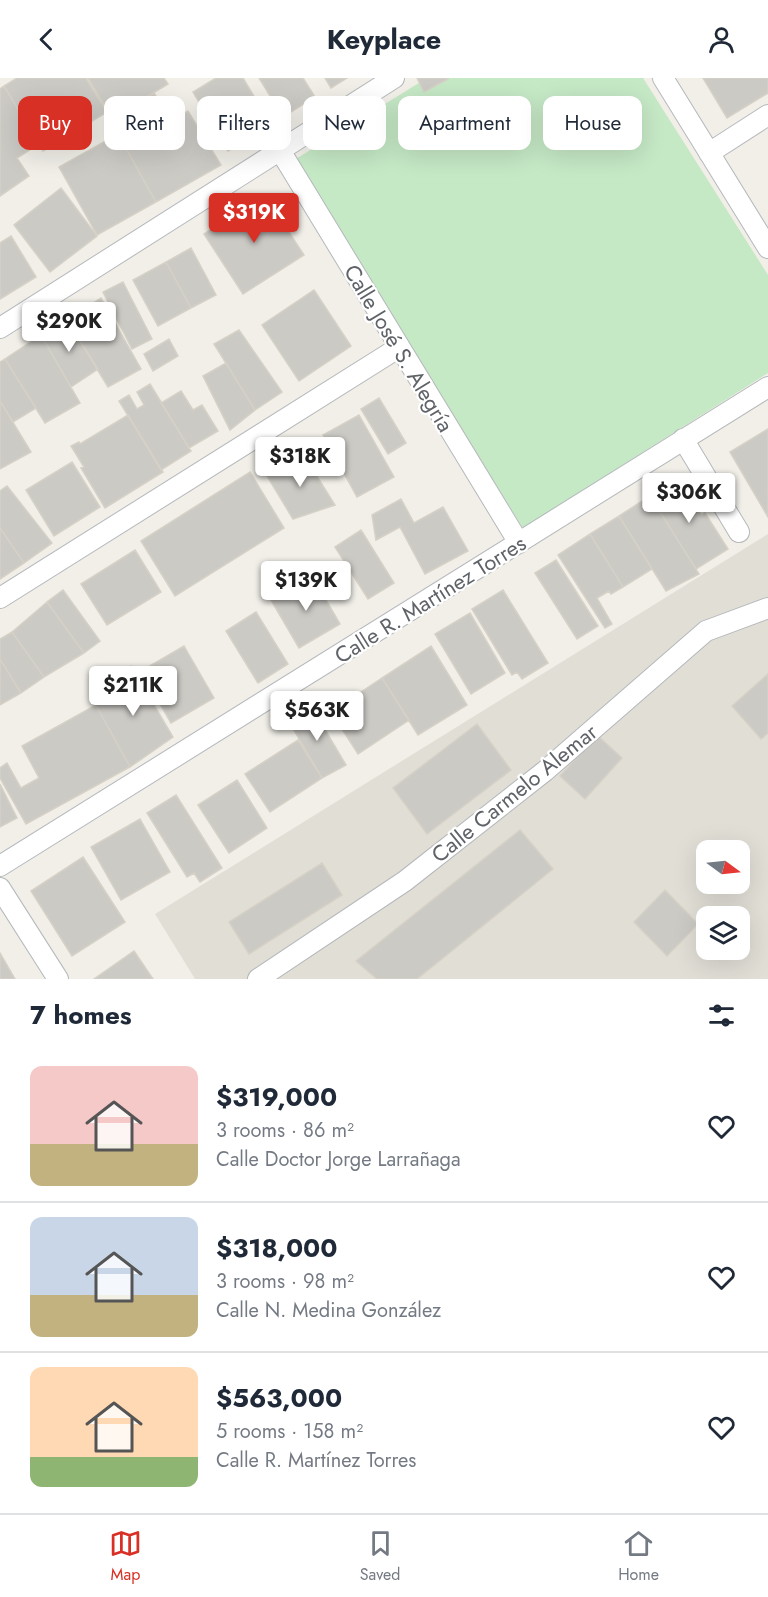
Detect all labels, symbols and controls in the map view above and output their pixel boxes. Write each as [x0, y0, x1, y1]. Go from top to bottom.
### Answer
text: Keyplace [327, 20, 441, 59]
icon: back [30, 23, 63, 56]
icon: person [705, 23, 738, 56]
chip: Buy [18, 96, 92, 150]
chip: Rent [104, 96, 185, 150]
chip: Filters [197, 96, 291, 150]
chip: New [303, 96, 386, 150]
chip: Apartment [398, 96, 531, 150]
chip: House [543, 96, 642, 150]
pin: $319K [212, 193, 296, 244]
text: $319K [223, 198, 285, 227]
street label: Calle José S. Alegría [336, 258, 462, 438]
pin: $290K [27, 302, 111, 353]
text: $290K [36, 307, 102, 336]
pin: $318K [258, 437, 342, 488]
text: $318K [269, 442, 331, 471]
pin: $306K [647, 473, 731, 524]
text: $306K [656, 478, 722, 507]
street label: Calle R. Martínez Torres [328, 527, 532, 671]
pin: $139K [264, 561, 348, 612]
text: $139K [275, 566, 337, 595]
pin: $211K [91, 666, 175, 717]
text: $211K [103, 671, 163, 700]
pin: $563K [275, 691, 359, 742]
text: $563K [284, 696, 350, 725]
street label: Calle Carmelo Alemar [424, 716, 604, 870]
north arrow [696, 840, 750, 894]
map controls [696, 840, 750, 960]
button: layers [696, 906, 750, 960]
text: 7 homes [30, 996, 132, 1034]
icon: filters [705, 999, 738, 1032]
text: $319,000 [216, 1078, 337, 1116]
icon: home [78, 1090, 150, 1162]
icon: heart [705, 1110, 738, 1143]
text: 3 rooms · 86 m² [216, 1116, 354, 1145]
text: Calle Doctor Jorge Larrañaga [216, 1145, 461, 1174]
text: $318,000 [216, 1229, 338, 1267]
icon: home [78, 1241, 150, 1313]
icon: heart [705, 1261, 738, 1294]
text: 3 rooms · 98 m² [216, 1267, 354, 1296]
text: Calle N. Medina González [216, 1296, 441, 1325]
text: $563,000 [216, 1379, 342, 1417]
icon: home [78, 1391, 150, 1463]
icon: heart [705, 1411, 738, 1444]
text: 5 rooms · 158 m² [216, 1417, 363, 1446]
text: Calle R. Martínez Torres [216, 1446, 416, 1475]
tab: Map [109, 1527, 142, 1586]
tab: Saved [360, 1527, 400, 1586]
tab: Home [618, 1527, 659, 1586]

